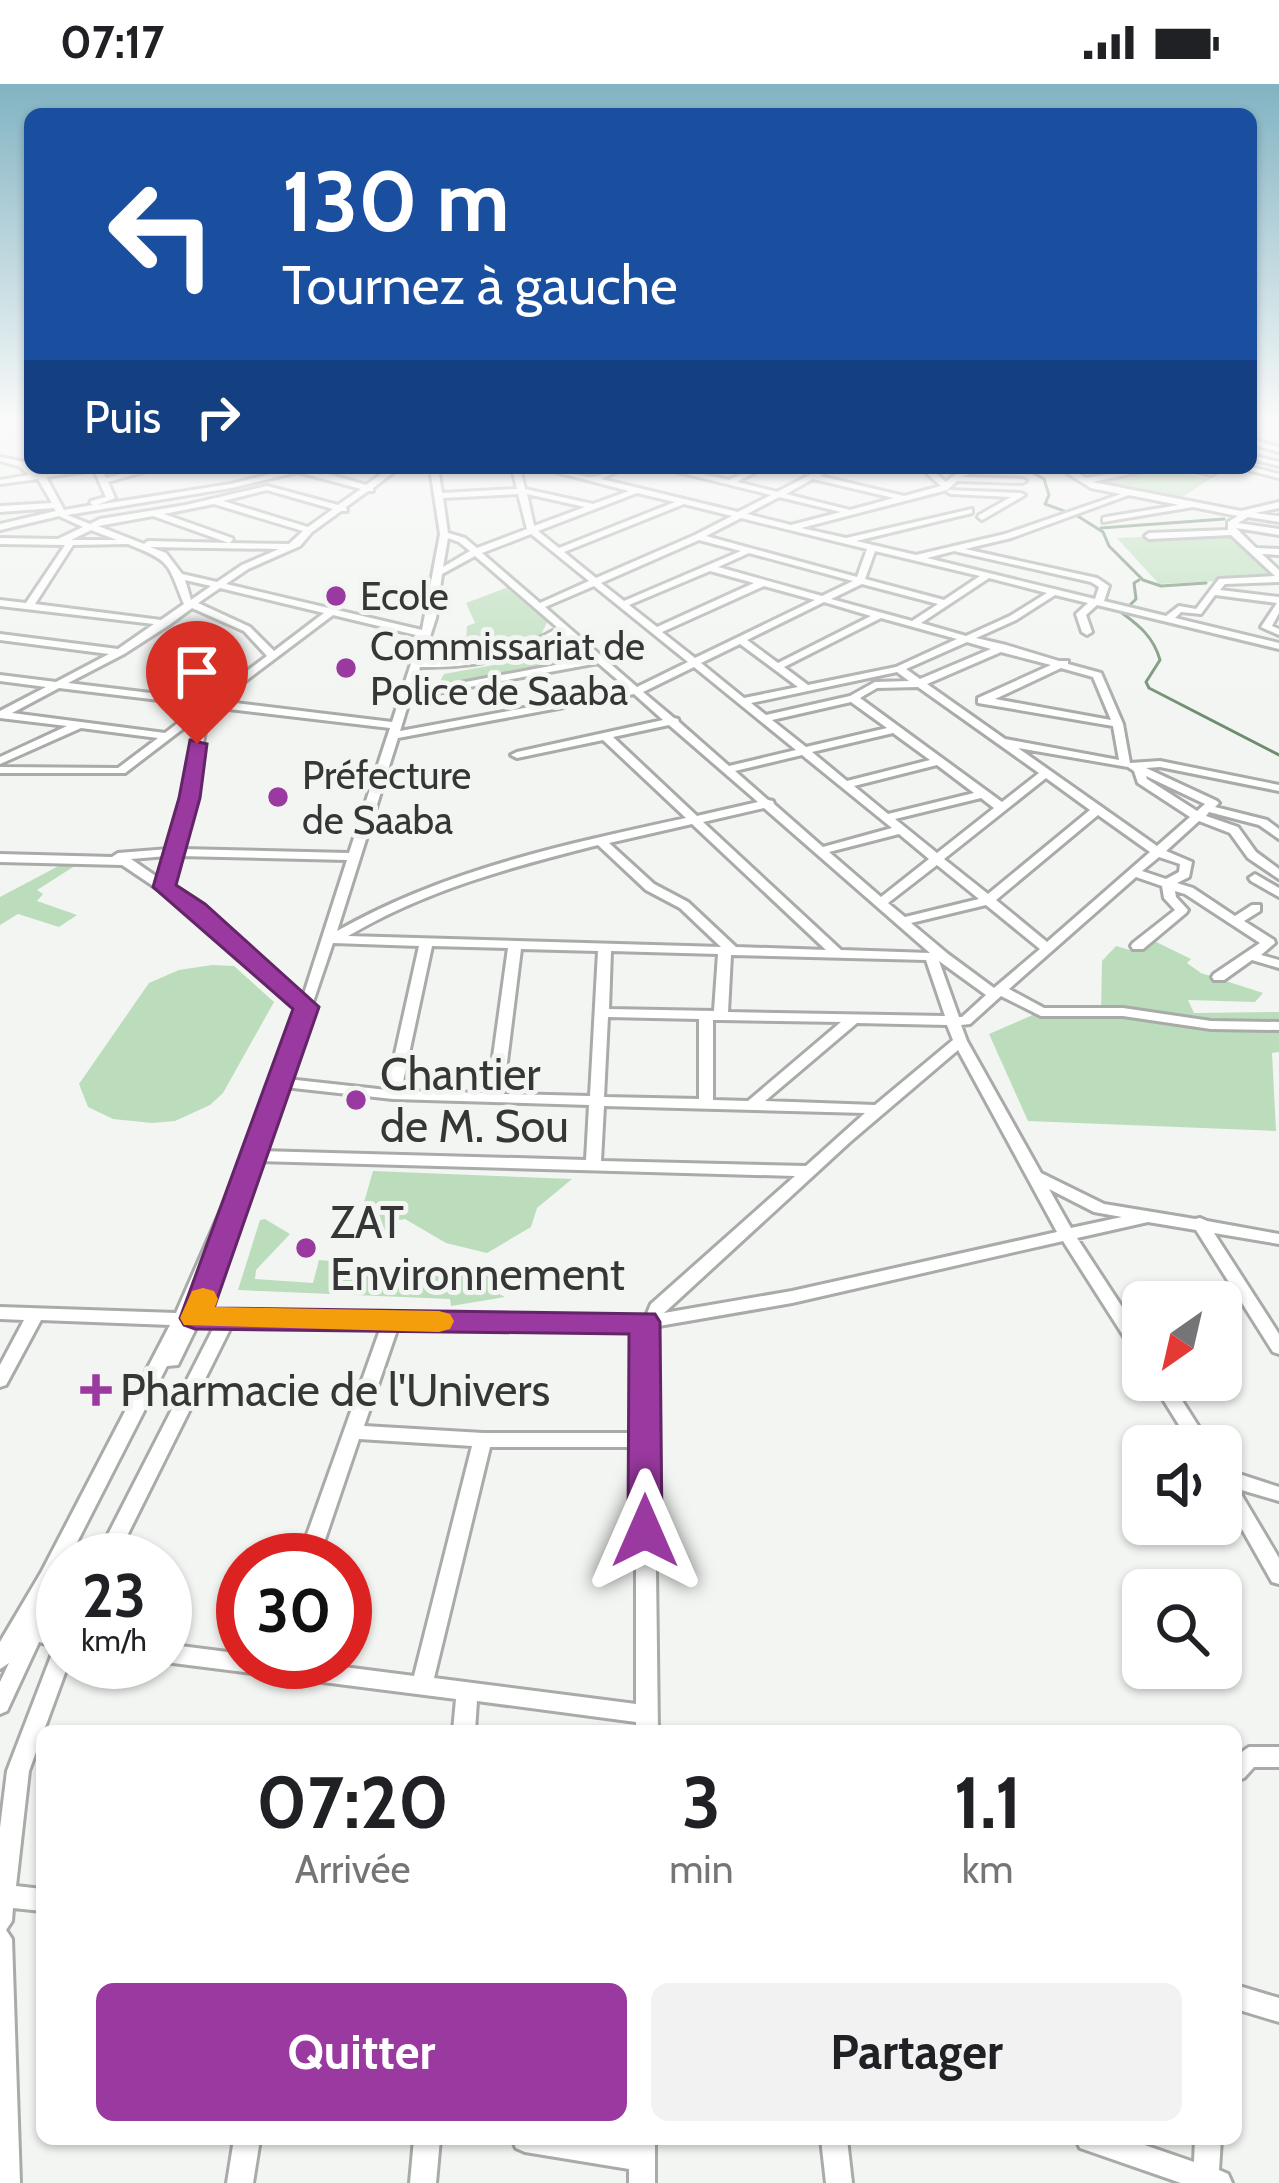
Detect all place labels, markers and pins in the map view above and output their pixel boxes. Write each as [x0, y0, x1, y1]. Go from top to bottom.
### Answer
place label: Ecole [360, 572, 449, 620]
marker: Ecole [323, 583, 349, 609]
pin [146, 621, 248, 744]
place label: Commissariat de Police de Saaba [370, 622, 645, 715]
marker: Commissariat de Police de Saaba [333, 655, 359, 681]
place label: Préfecture de Saaba [302, 751, 471, 844]
marker: Préfecture de Saaba [265, 784, 291, 810]
place label: Chantier de M. Sou [380, 1047, 569, 1153]
marker: Chantier de M. Sou [343, 1087, 369, 1113]
place label: ZAT Environnement [330, 1195, 625, 1301]
marker: ZAT Environnement [293, 1235, 319, 1261]
place label: Pharmacie de l'Univers [120, 1363, 550, 1417]
marker: Pharmacie de l'Univers [83, 1377, 109, 1403]

